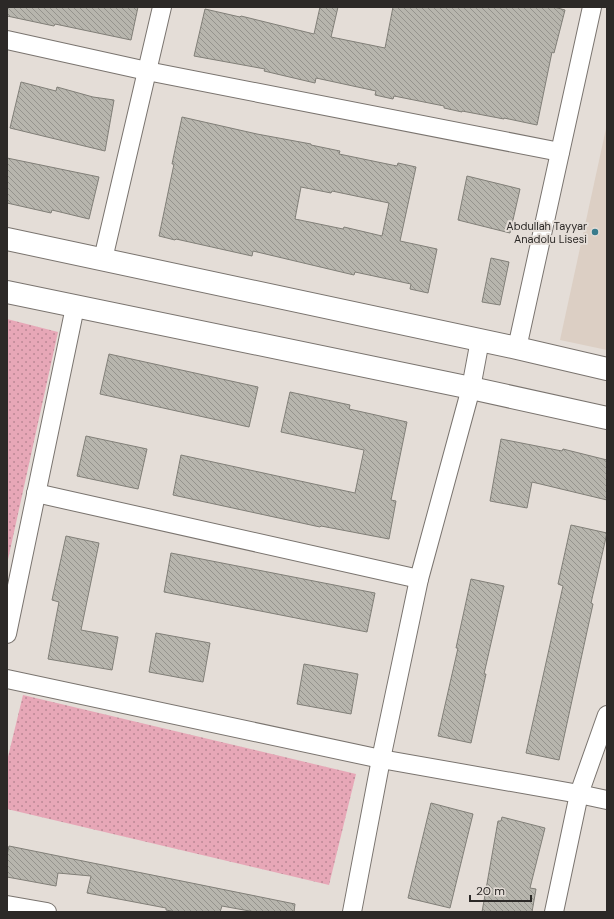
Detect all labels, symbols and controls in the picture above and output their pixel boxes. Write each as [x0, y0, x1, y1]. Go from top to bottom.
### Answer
place label: Abdullah Tayyar Anadolu Lisesi [506, 219, 587, 246]
marker: Abdullah Tayyar Anadolu Lisesi [590, 227, 600, 237]
scale bar [470, 877, 531, 903]
text: 20 m [476, 883, 505, 899]

